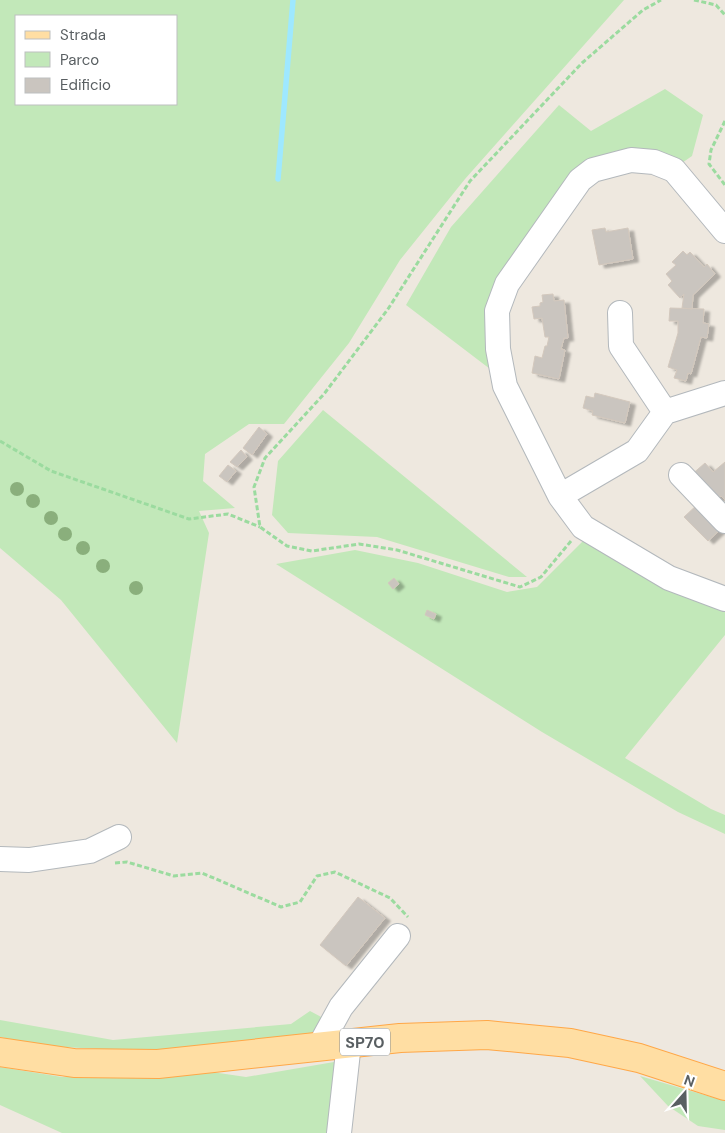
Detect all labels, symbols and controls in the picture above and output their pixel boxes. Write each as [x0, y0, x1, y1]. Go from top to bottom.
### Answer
legend [15, 15, 178, 105]
text: Strada [60, 25, 106, 45]
text: Parco [60, 50, 99, 70]
text: Edificio [60, 75, 111, 95]
road number: SP70 [340, 1028, 390, 1056]
north arrow [660, 1068, 710, 1118]
text: N [682, 1071, 697, 1091]

